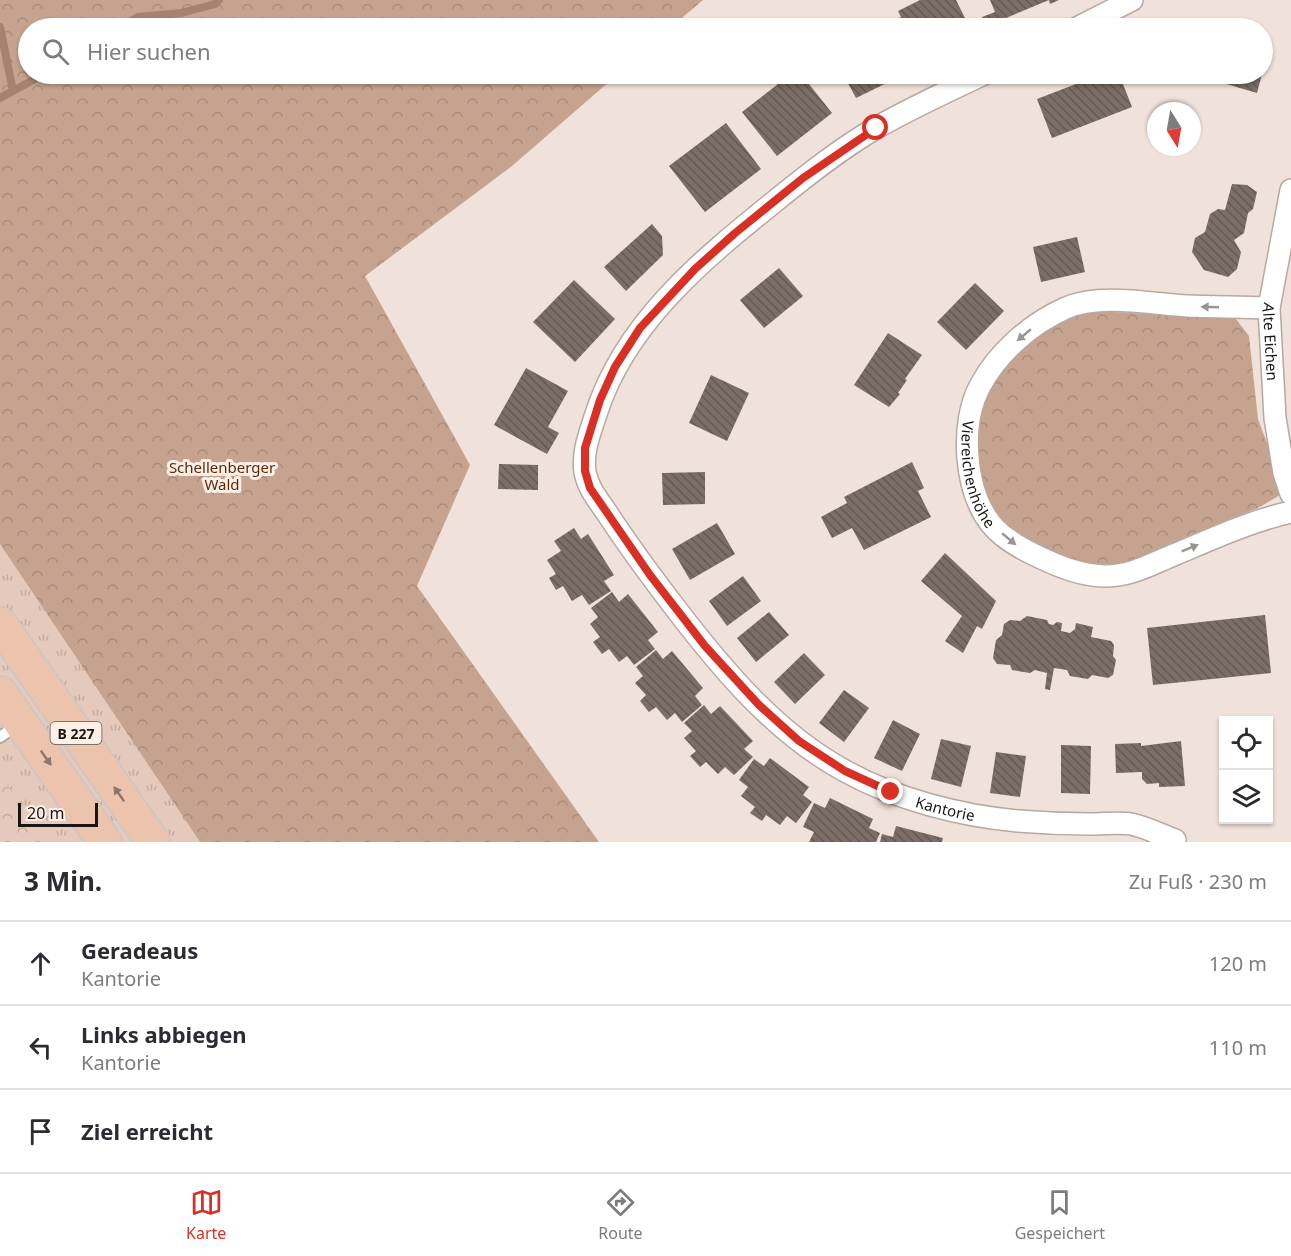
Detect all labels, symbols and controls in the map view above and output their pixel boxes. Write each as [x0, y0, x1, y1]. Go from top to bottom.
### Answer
search box [18, 18, 1273, 84]
icon: search [39, 35, 72, 68]
text: Hier suchen [87, 36, 211, 66]
north arrow [1147, 102, 1201, 156]
route start [862, 114, 888, 140]
street label: Alte Eichen [1258, 301, 1283, 381]
one-way arrow [1201, 302, 1220, 311]
one-way arrow [1017, 328, 1032, 340]
street label: Viereichenhöhe [957, 420, 1000, 532]
park label: Schellenberger Wald [169, 457, 275, 494]
one-way arrow [1001, 532, 1016, 545]
one-way arrow [1181, 543, 1199, 552]
map controls [1219, 716, 1273, 824]
button: locate [1219, 716, 1273, 770]
road number: B 227 [50, 722, 101, 744]
one-way arrow [40, 749, 52, 765]
button: layers [1219, 770, 1273, 824]
route end [877, 778, 903, 804]
one-way arrow [113, 787, 125, 803]
street label: Kantorie [913, 791, 977, 825]
scale bar [18, 800, 98, 828]
text: 20 m [27, 802, 64, 824]
text: 3 Min. [24, 863, 102, 899]
text: Zu Fuß · 230 m [1129, 868, 1267, 895]
text: Geradeaus [81, 935, 198, 965]
icon: ahead [24, 947, 57, 980]
text: 120 m [1209, 950, 1267, 977]
text: Kantorie [81, 965, 161, 992]
text: Links abbiegen [81, 1019, 247, 1049]
icon: left [24, 1031, 57, 1064]
text: 110 m [1209, 1034, 1267, 1061]
text: Kantorie [81, 1049, 161, 1076]
icon: arrive [24, 1115, 57, 1148]
text: Ziel erreicht [81, 1116, 213, 1146]
tab: Karte [186, 1186, 226, 1244]
tab: Route [598, 1186, 643, 1244]
tab: Gespeichert [1015, 1186, 1105, 1244]

